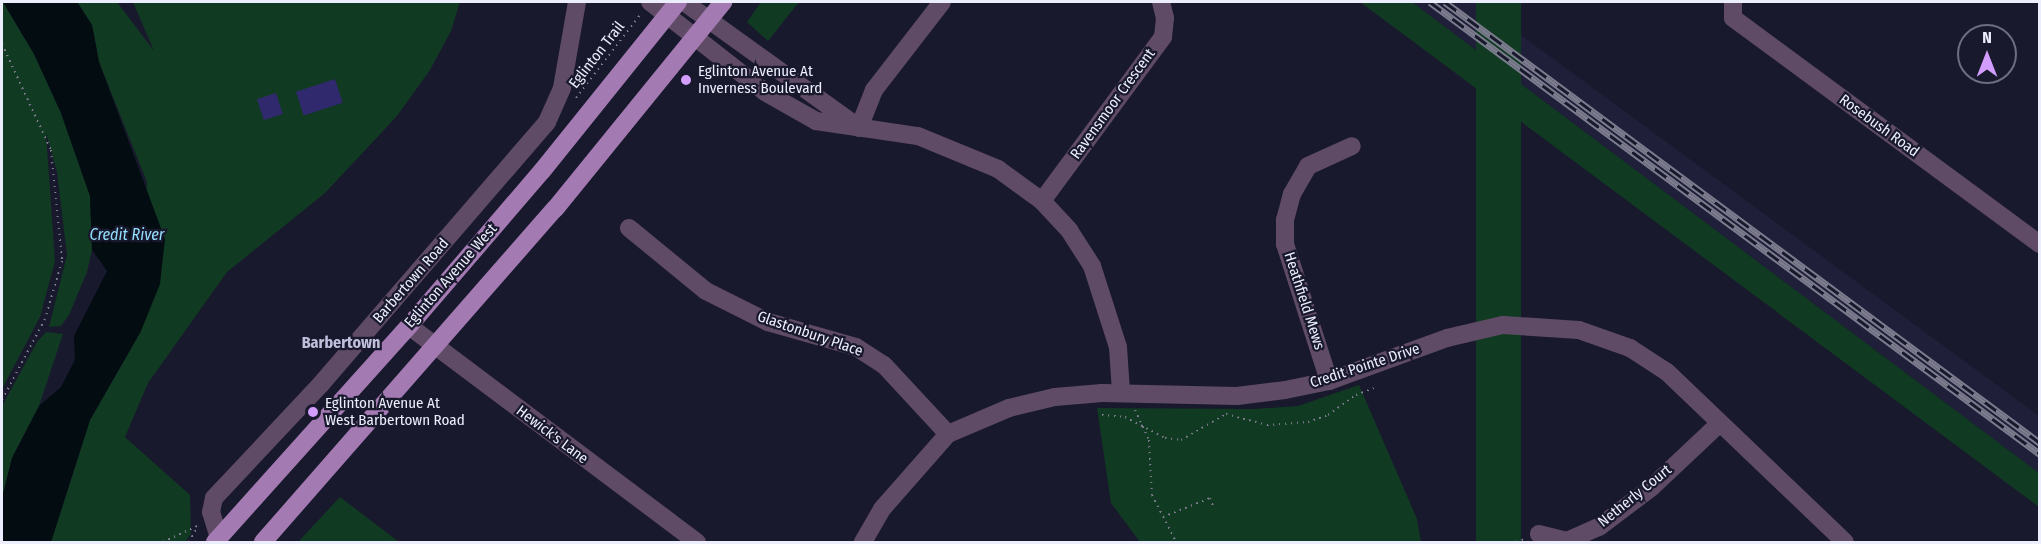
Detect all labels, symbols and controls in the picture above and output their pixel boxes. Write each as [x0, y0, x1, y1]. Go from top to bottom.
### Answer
street label: Eglinton Trail [565, 18, 629, 92]
north arrow [1957, 24, 2017, 84]
text: N [1982, 28, 1992, 47]
street label: Ravensmoor Crescent [1067, 45, 1159, 163]
place label: Eglinton Avenue At Inverness Boulevard [698, 62, 822, 97]
marker: Eglinton Avenue At Inverness Boulevard [679, 73, 693, 87]
street label: Rosebush Road [1836, 91, 1922, 161]
street label: Eglinton Avenue West [401, 220, 501, 332]
water label: Credit River [90, 225, 164, 245]
street label: Barbertown Road [369, 235, 453, 327]
street label: Heathfield Mews [1280, 250, 1328, 352]
street label: Glastonbury Place [755, 308, 865, 360]
district label: Barbertown [302, 333, 380, 353]
street label: Credit Pointe Drive [1308, 340, 1422, 392]
place label: Eglinton Avenue At West Barbertown Road [325, 394, 465, 429]
street label: Hewick's Lane [512, 402, 592, 468]
marker: Eglinton Avenue At West Barbertown Road [306, 405, 320, 419]
street label: Netherly Court [1595, 461, 1675, 531]

